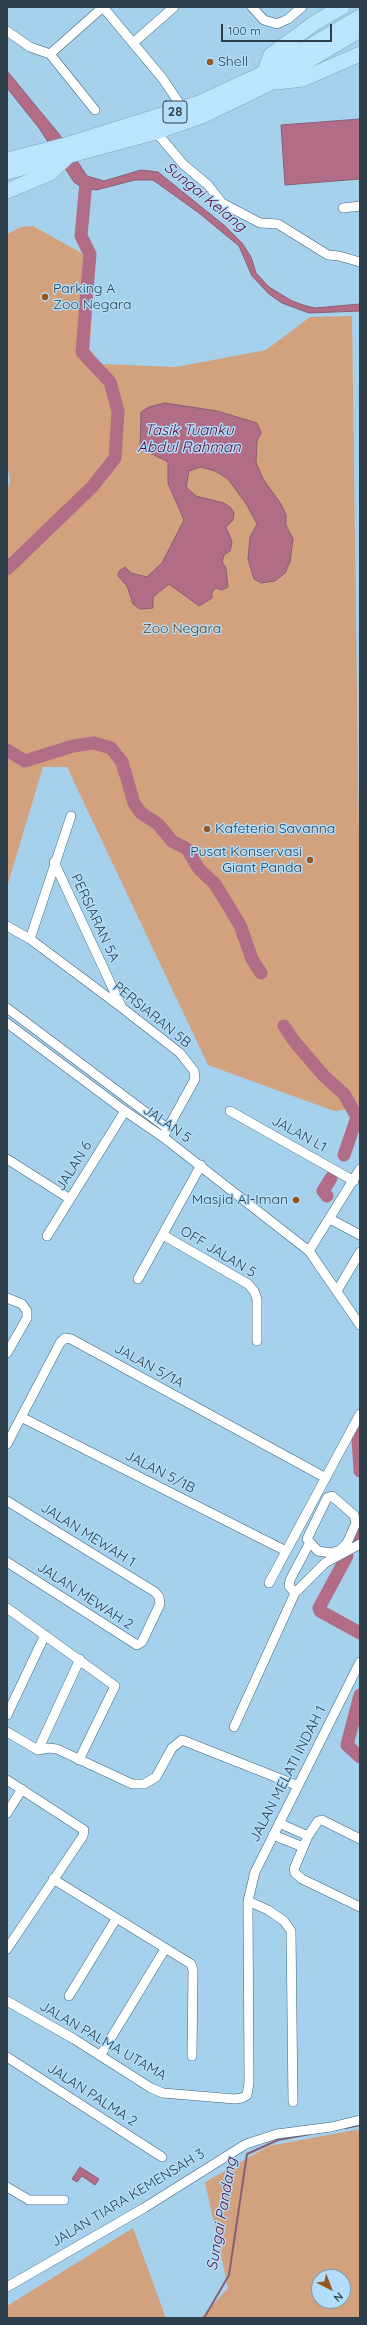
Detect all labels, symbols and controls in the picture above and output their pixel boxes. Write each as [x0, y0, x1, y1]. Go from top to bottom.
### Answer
scale bar [223, 16, 334, 42]
text: 100 m [228, 23, 261, 38]
place label: Shell [218, 54, 248, 70]
marker: Shell [205, 57, 215, 67]
road number: 28 [163, 101, 187, 123]
water label: Sungai Kelang [160, 158, 250, 236]
place label: Parking A Zoo Negara [53, 281, 132, 314]
marker: Parking A Zoo Negara [40, 292, 50, 302]
water label: Tasik Tuanku Abdul Rahman [137, 421, 241, 456]
park label: Zoo Negara [143, 621, 221, 637]
place label: Kafeteria Savanna [215, 821, 335, 837]
marker: Kafeteria Savanna [202, 824, 212, 834]
place label: Pusat Konservasi Giant Panda [190, 844, 302, 876]
marker: Pusat Konservasi Giant Panda [305, 855, 315, 865]
street label: PERSIARAN 5A [67, 871, 123, 965]
street label: PERSIARAN 5B [110, 978, 194, 1052]
street label: JALAN 5 [140, 1101, 194, 1147]
street label: JALAN L1 [269, 1112, 329, 1156]
street label: JALAN 6 [52, 1138, 96, 1194]
place label: Masjid Al-Iman [192, 1192, 288, 1208]
marker: Masjid Al-Iman [291, 1195, 301, 1205]
street label: OFF JALAN 5 [177, 1223, 259, 1281]
street label: JALAN 5/1A [111, 1340, 187, 1392]
street label: JALAN 5/1B [122, 1447, 198, 1497]
street label: JALAN MEWAH 1 [38, 1499, 138, 1571]
street label: JALAN MEWAH 2 [34, 1559, 136, 1633]
street label: JALAN MELATI INDAH 1 [246, 1703, 330, 1845]
street label: JALAN PALMA UTAMA [37, 1998, 169, 2084]
street label: JALAN PALMA 2 [44, 2060, 140, 2130]
street label: JALAN TIARA KEMENSAH 3 [48, 2145, 208, 2251]
water label: Sungai Pandang [203, 2156, 241, 2272]
north arrow [311, 2269, 351, 2309]
text: N [331, 2289, 346, 2305]

